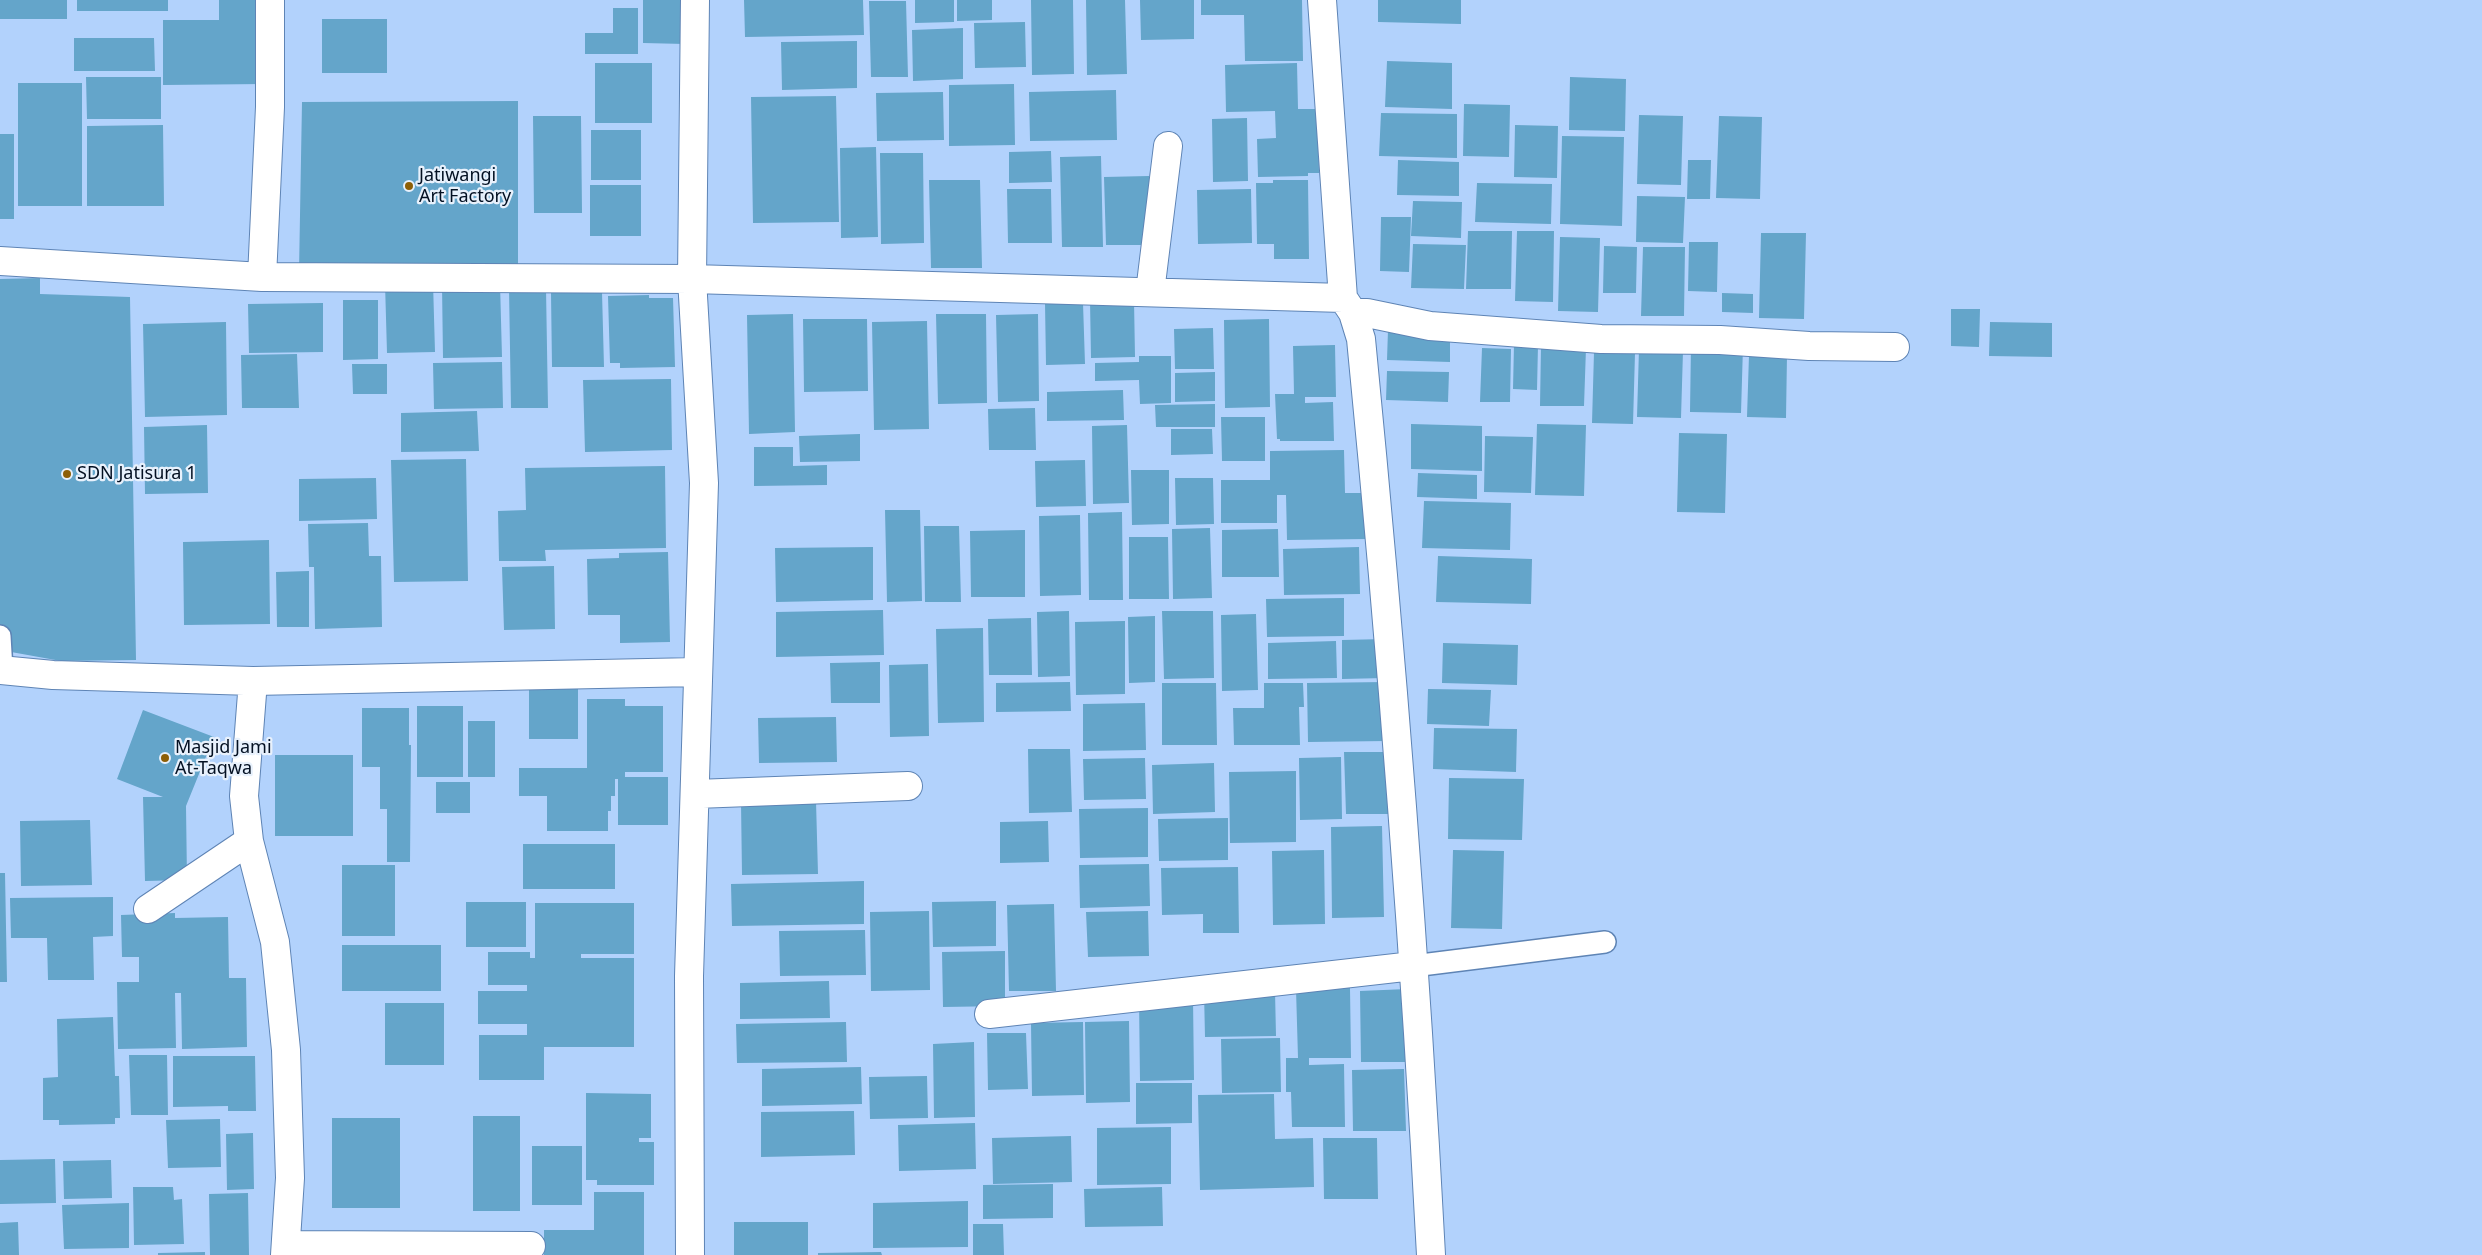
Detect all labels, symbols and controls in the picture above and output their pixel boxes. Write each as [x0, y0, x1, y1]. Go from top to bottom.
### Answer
place label: Jatiwangi Art Factory [419, 165, 511, 208]
marker: Jatiwangi Art Factory [403, 180, 415, 192]
place label: SDN Jatisura 1 [77, 463, 196, 485]
marker: SDN Jatisura 1 [61, 468, 73, 480]
place label: Masjid Jami At-Taqwa [175, 737, 272, 780]
marker: Masjid Jami At-Taqwa [159, 752, 171, 764]

